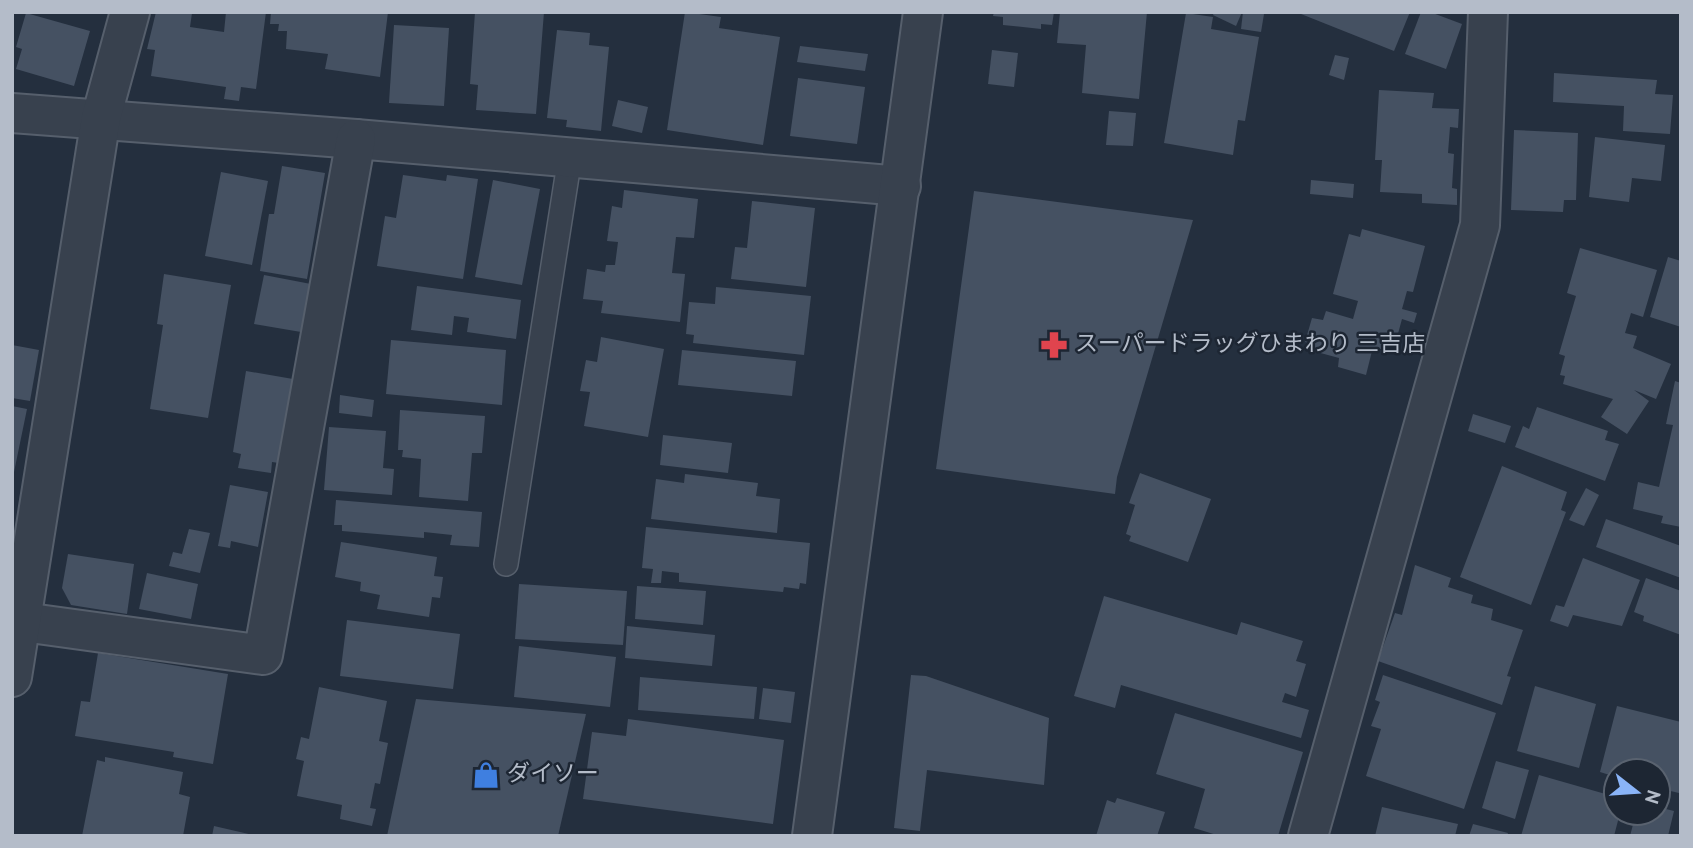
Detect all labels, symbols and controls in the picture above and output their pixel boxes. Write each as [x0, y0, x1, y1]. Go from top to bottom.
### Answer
pharmacy icon: スーパードラッグひまわり 三吉店 [1039, 330, 1069, 360]
place label: スーパードラッグひまわり 三吉店 [1075, 331, 1425, 360]
north arrow [1602, 757, 1672, 827]
shop icon: ダイソー [471, 760, 501, 790]
place label: ダイソー [507, 761, 599, 790]
text: N [1638, 786, 1665, 806]

